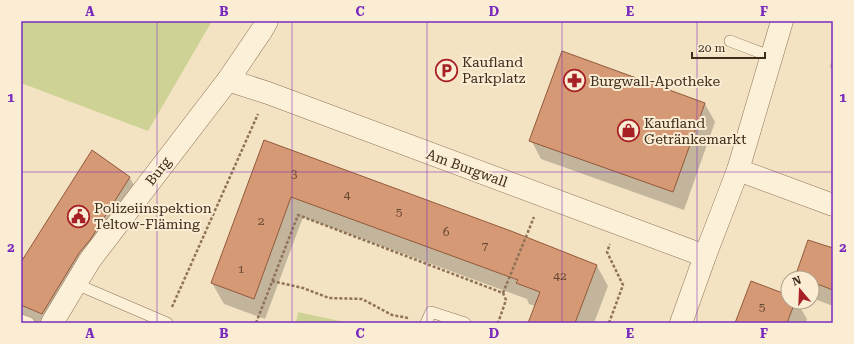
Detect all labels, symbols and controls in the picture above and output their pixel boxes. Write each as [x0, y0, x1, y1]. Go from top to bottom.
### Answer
text: A [85, 4, 95, 19]
text: B [219, 4, 229, 19]
text: C [355, 4, 365, 19]
text: D [489, 4, 499, 19]
text: E [626, 4, 634, 19]
text: F [760, 4, 768, 19]
scale bar [692, 34, 765, 60]
text: 20 m [698, 41, 725, 55]
place label: Kaufland Parkplatz [462, 54, 526, 86]
parking icon: Kaufland Parkplatz [433, 57, 459, 83]
pharmacy icon: Burgwall-Apotheke [562, 68, 588, 94]
place label: Burgwall-Apotheke [590, 73, 721, 89]
text: 1 [7, 90, 15, 105]
text: 1 [839, 90, 847, 105]
place label: Kaufland Getränkemarkt [644, 115, 746, 147]
shop icon: Kaufland Getränkemarkt [615, 118, 641, 144]
street label: Am Burgwall [424, 146, 510, 190]
street label: Burg [142, 154, 174, 188]
house number: 3 [291, 167, 298, 181]
house number: 4 [344, 188, 351, 202]
place label: Polizeiinspektion Teltow-Fläming [94, 200, 212, 232]
public building icon: Polizeiinspektion Teltow-Fläming [65, 203, 91, 229]
house number: 5 [396, 205, 403, 219]
house number: 2 [258, 214, 265, 228]
house number: 6 [443, 225, 450, 239]
house number: 7 [482, 239, 489, 253]
text: 2 [7, 240, 15, 255]
text: 2 [839, 240, 847, 255]
house number: 1 [238, 262, 245, 276]
house number: 42 [553, 269, 567, 283]
north arrow [780, 270, 820, 310]
text: N [791, 273, 804, 289]
house number: 5 [759, 300, 766, 314]
text: A [85, 326, 95, 341]
text: B [219, 326, 229, 341]
text: C [355, 326, 365, 341]
text: D [489, 326, 499, 341]
text: E [626, 326, 634, 341]
text: F [760, 326, 768, 341]

